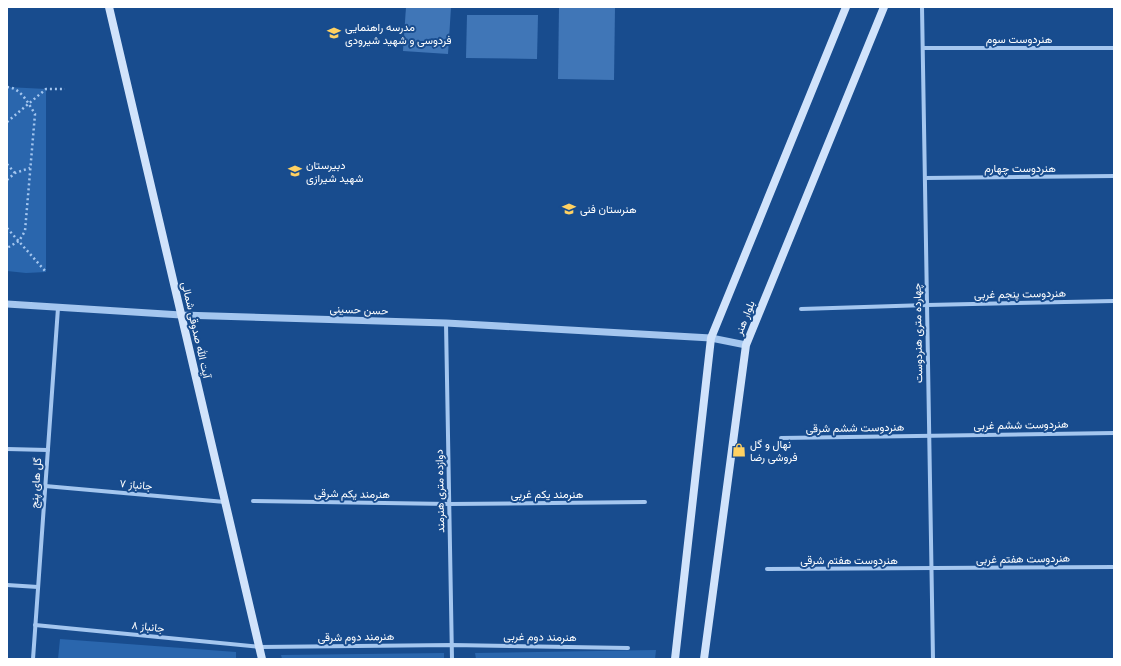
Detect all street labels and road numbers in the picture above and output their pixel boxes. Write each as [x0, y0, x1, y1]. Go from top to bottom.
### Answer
street label: هنردوست سوم [986, 33, 1053, 47]
street label: هنردوست چهارم [984, 162, 1056, 176]
street label: آیت الله صدوقی شمالی [179, 281, 214, 381]
street label: چهارده متری هنردوست [911, 283, 926, 383]
street label: هنردوست پنجم غربی [974, 287, 1066, 302]
street label: بلوار هنر [732, 299, 758, 338]
street label: حسن حسینی [329, 302, 389, 318]
street label: هنردوست ششم غربی [973, 418, 1069, 433]
street label: هنردوست ششم شرقی [806, 421, 905, 436]
street label: دوازده متری هنرمند [433, 449, 447, 533]
street label: گل های پنج [28, 457, 45, 509]
street label: جانباز ۷ [119, 477, 153, 493]
street label: هنرمند یکم شرقی [314, 487, 390, 502]
street label: هنرمند یکم غربی [511, 488, 584, 502]
street label: هنردوست هفتم غربی [976, 552, 1071, 567]
street label: هنردوست هفتم شرقی [800, 554, 898, 568]
street label: جانباز ۸ [131, 619, 165, 635]
street label: هنرمند دوم شرقی [318, 630, 395, 645]
street label: هنرمند دوم غربی [503, 630, 577, 645]

